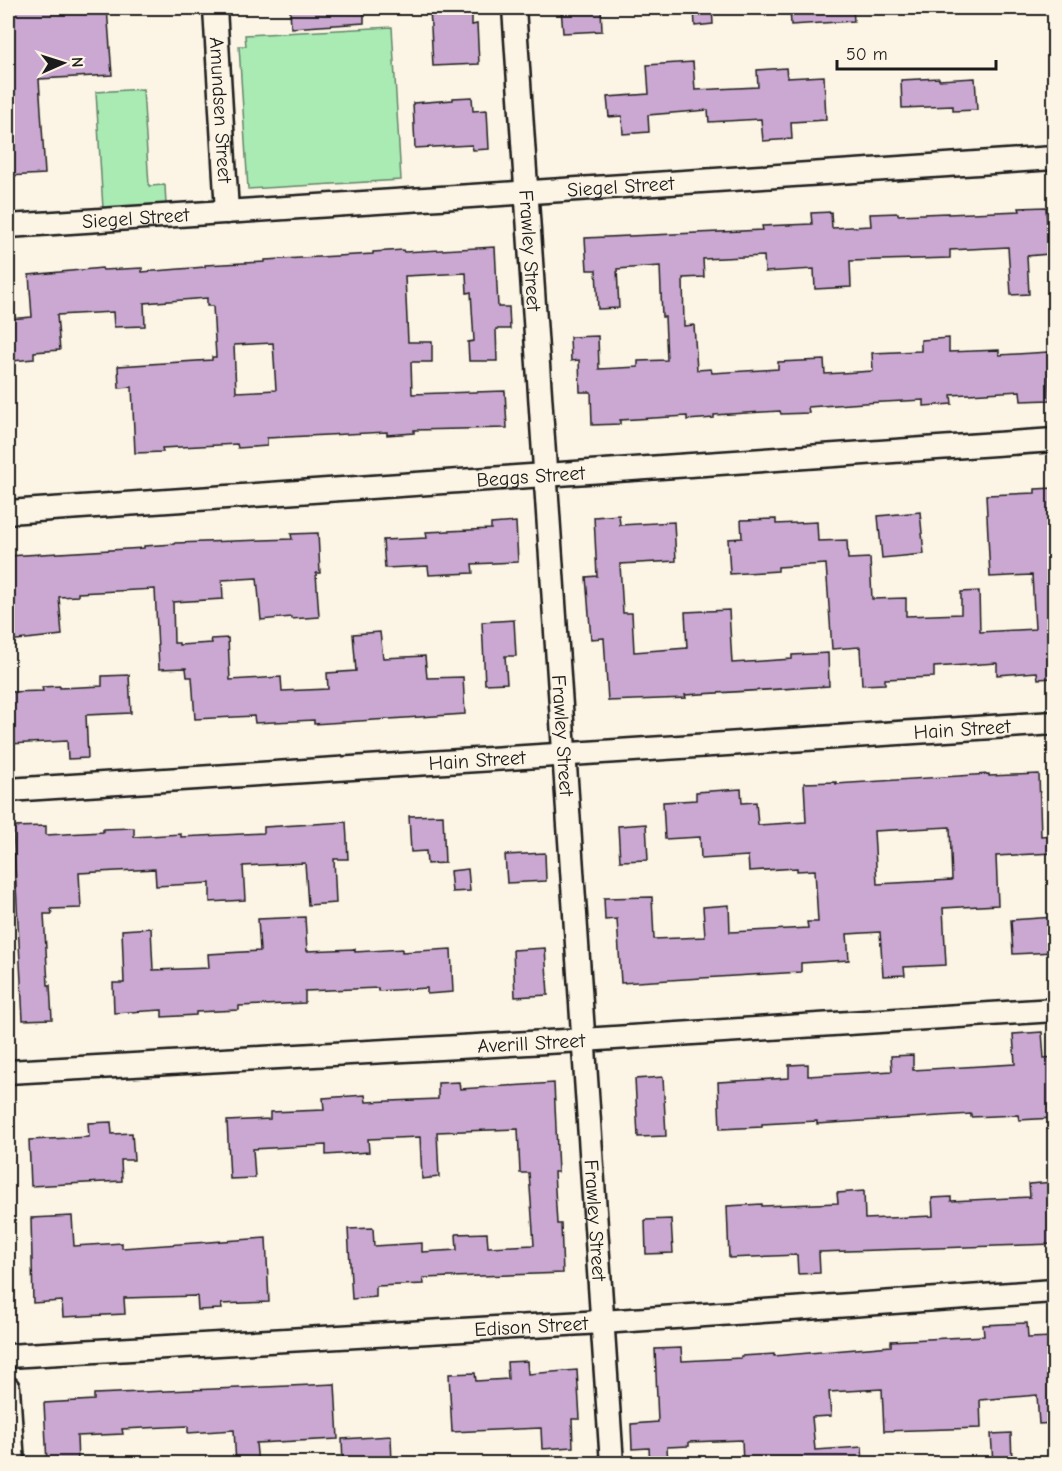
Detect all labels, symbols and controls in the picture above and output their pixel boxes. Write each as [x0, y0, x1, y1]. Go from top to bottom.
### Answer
north arrow [33, 33, 93, 93]
scale bar [837, 33, 996, 71]
street label: Amundsen Street [205, 36, 237, 185]
text: 50 m [846, 44, 888, 65]
text: N [68, 57, 86, 68]
street label: Siegel Street [566, 171, 676, 201]
street label: Frawley Street [515, 189, 546, 313]
street label: Siegel Street [81, 203, 191, 233]
street label: Beggs Street [476, 461, 587, 491]
street label: Frawley Street [547, 674, 579, 798]
street label: Hain Street [913, 714, 1013, 743]
street label: Hain Street [428, 745, 528, 775]
street label: Averill Street [477, 1028, 587, 1057]
street label: Frawley Street [580, 1159, 611, 1283]
street label: Edison Street [474, 1311, 590, 1341]

